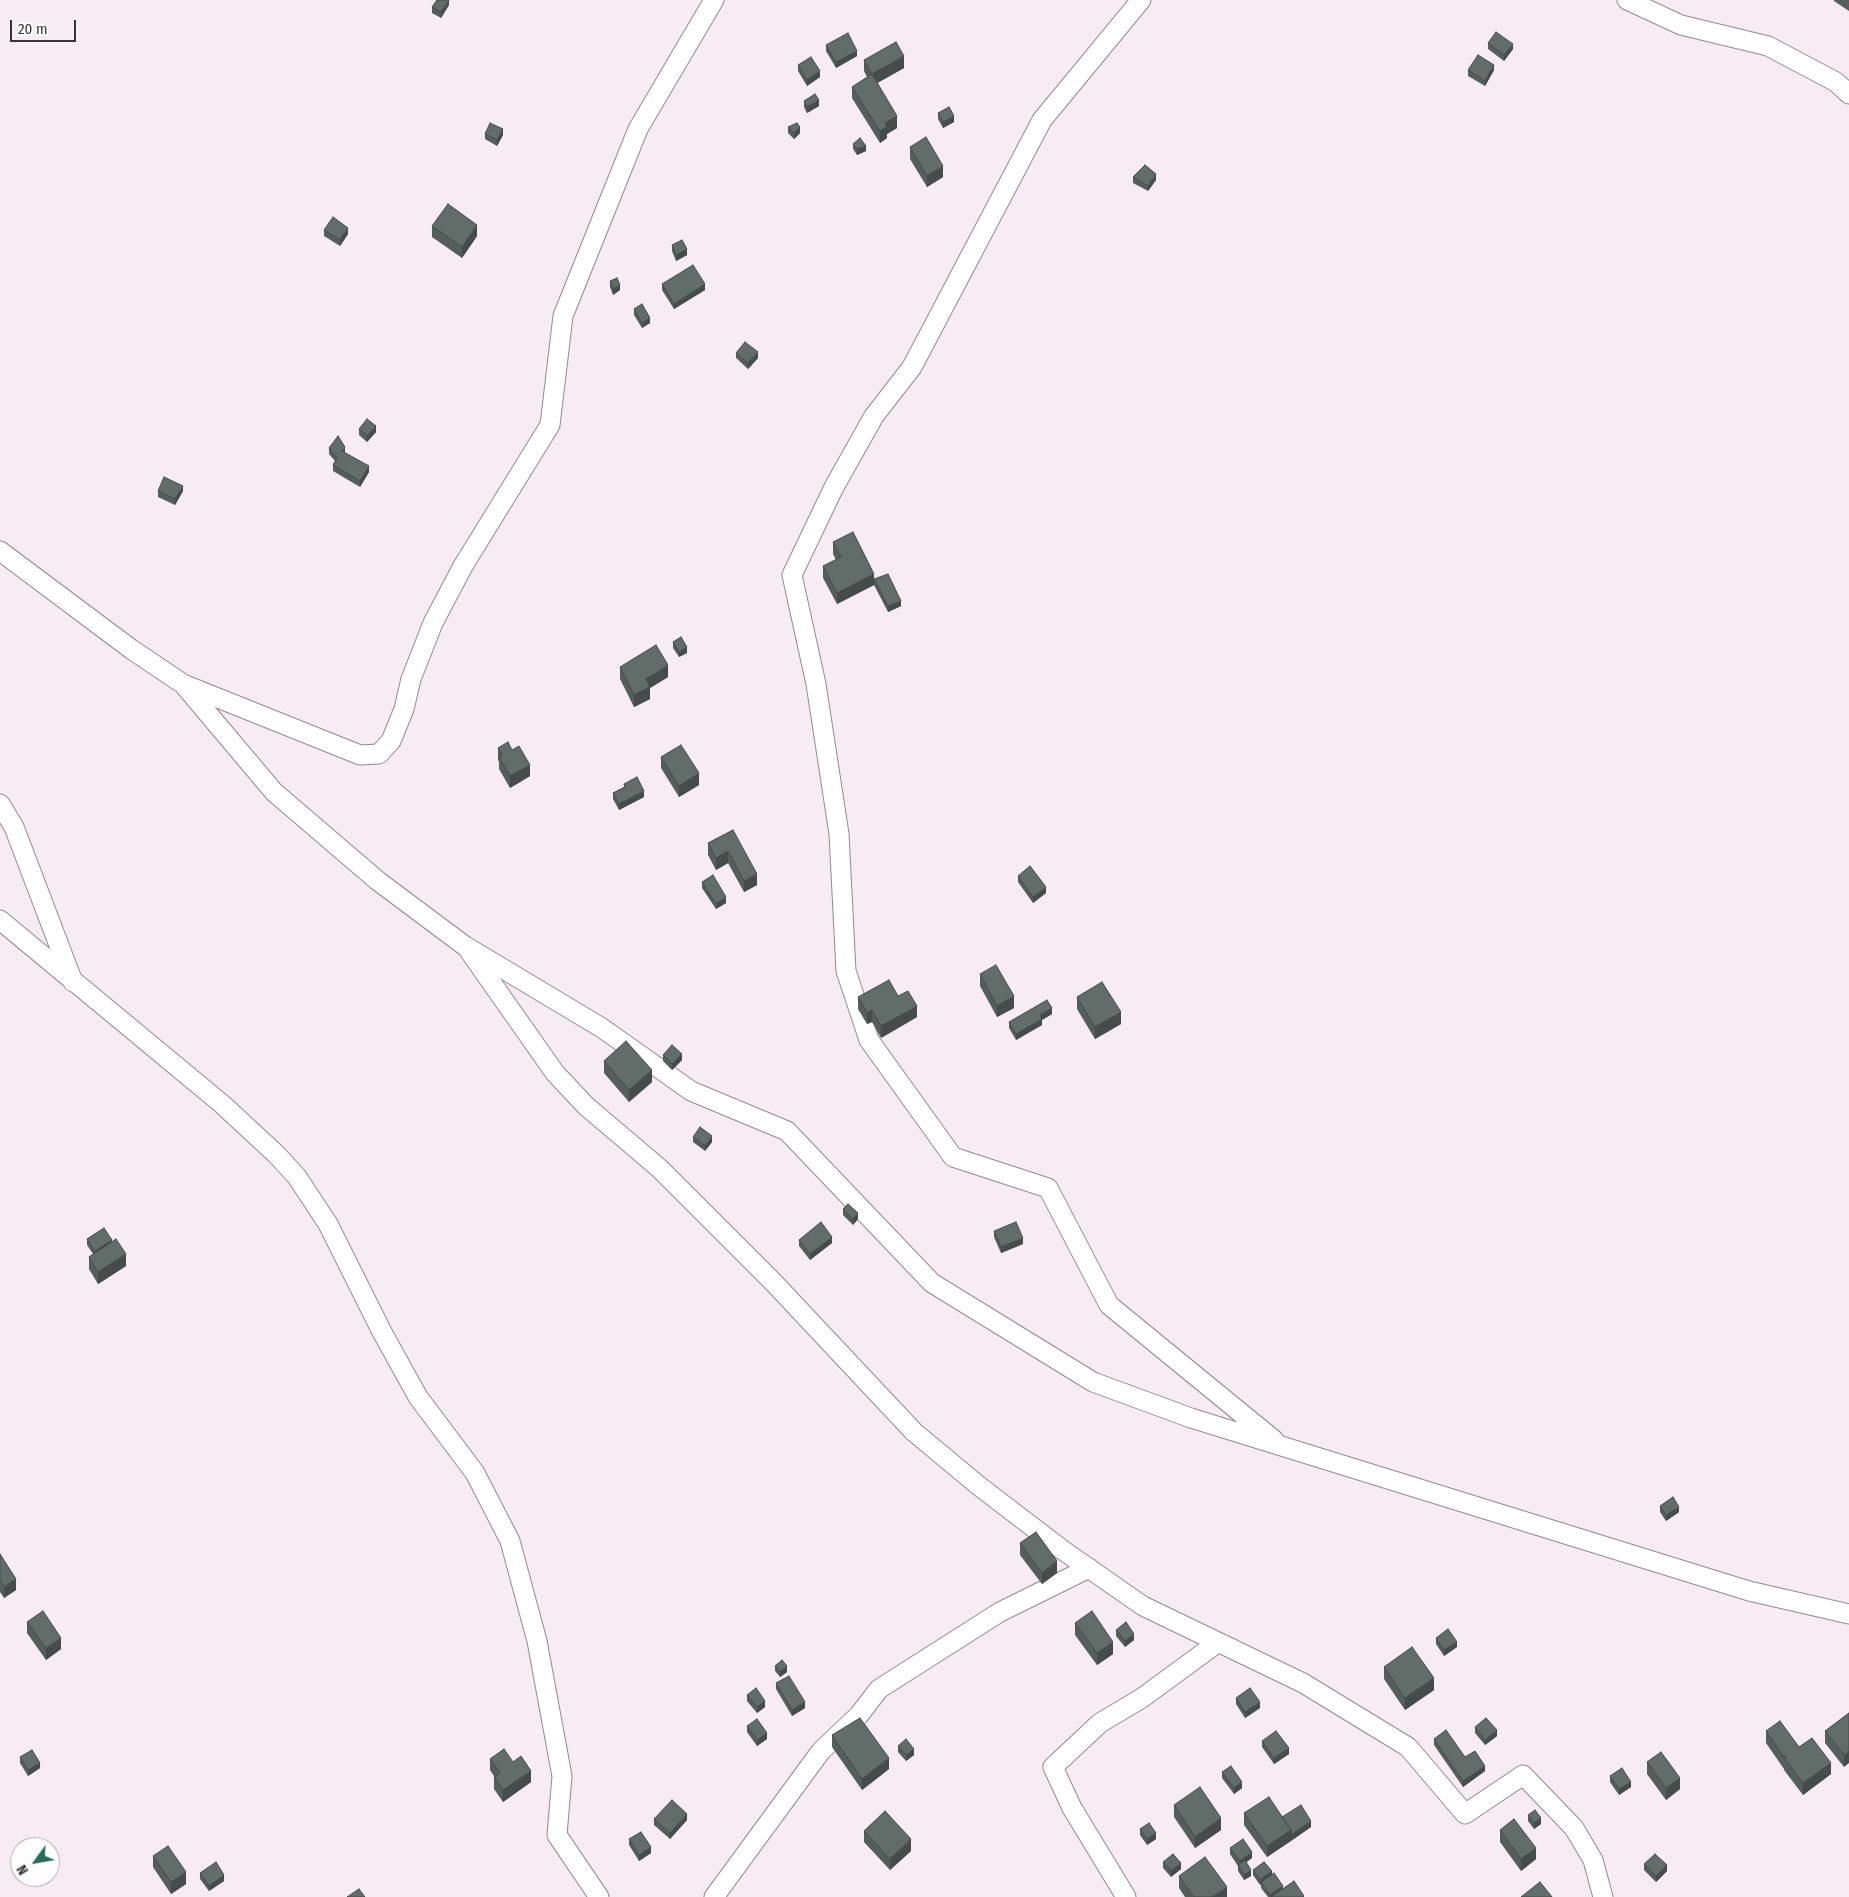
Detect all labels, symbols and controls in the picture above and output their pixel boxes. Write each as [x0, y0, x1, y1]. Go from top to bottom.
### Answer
scale bar [12, 10, 79, 42]
text: 20 m [18, 20, 48, 38]
north arrow [10, 1837, 60, 1887]
text: N [13, 1862, 32, 1878]

